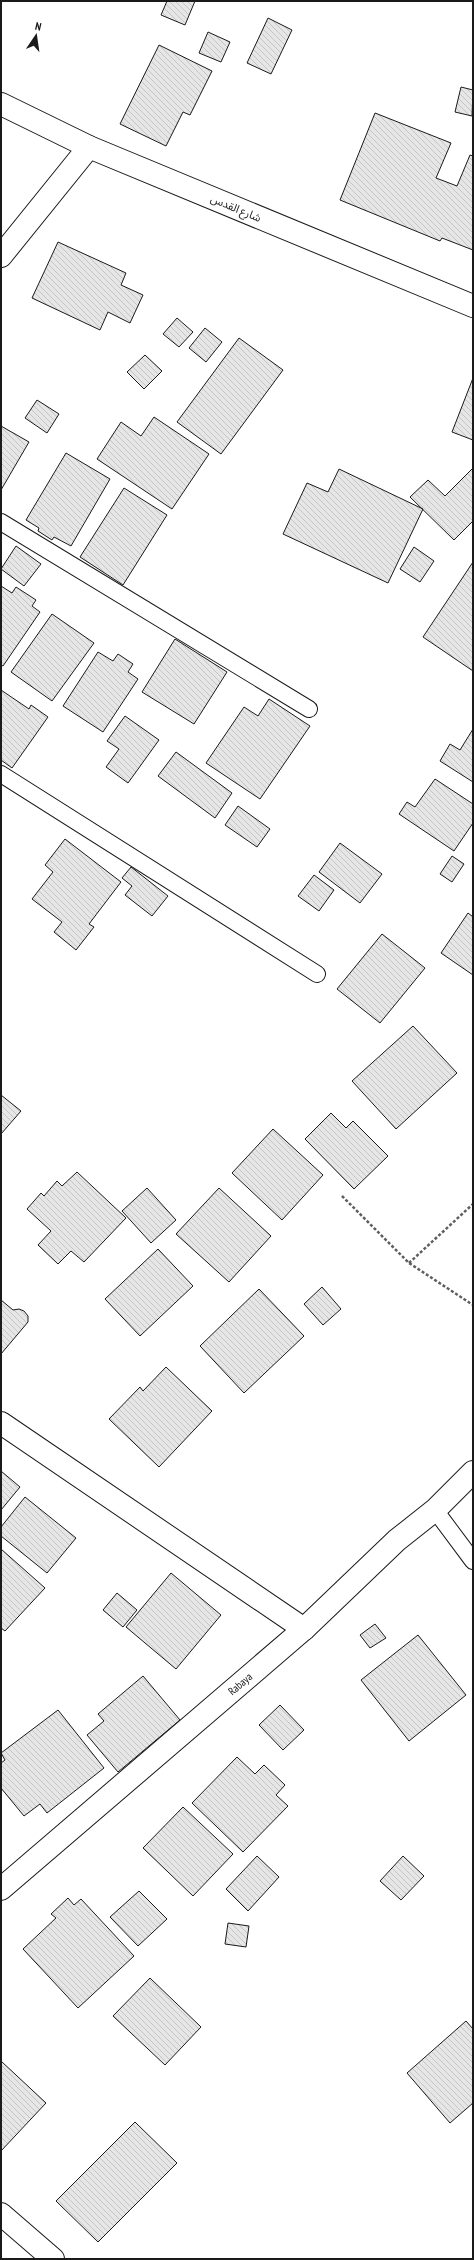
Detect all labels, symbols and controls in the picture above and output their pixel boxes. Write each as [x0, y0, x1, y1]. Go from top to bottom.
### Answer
north arrow [16, 16, 56, 56]
text: N [34, 19, 43, 34]
street label: شارع القدس [208, 191, 264, 226]
street label: Rabaya [225, 1670, 255, 1698]

